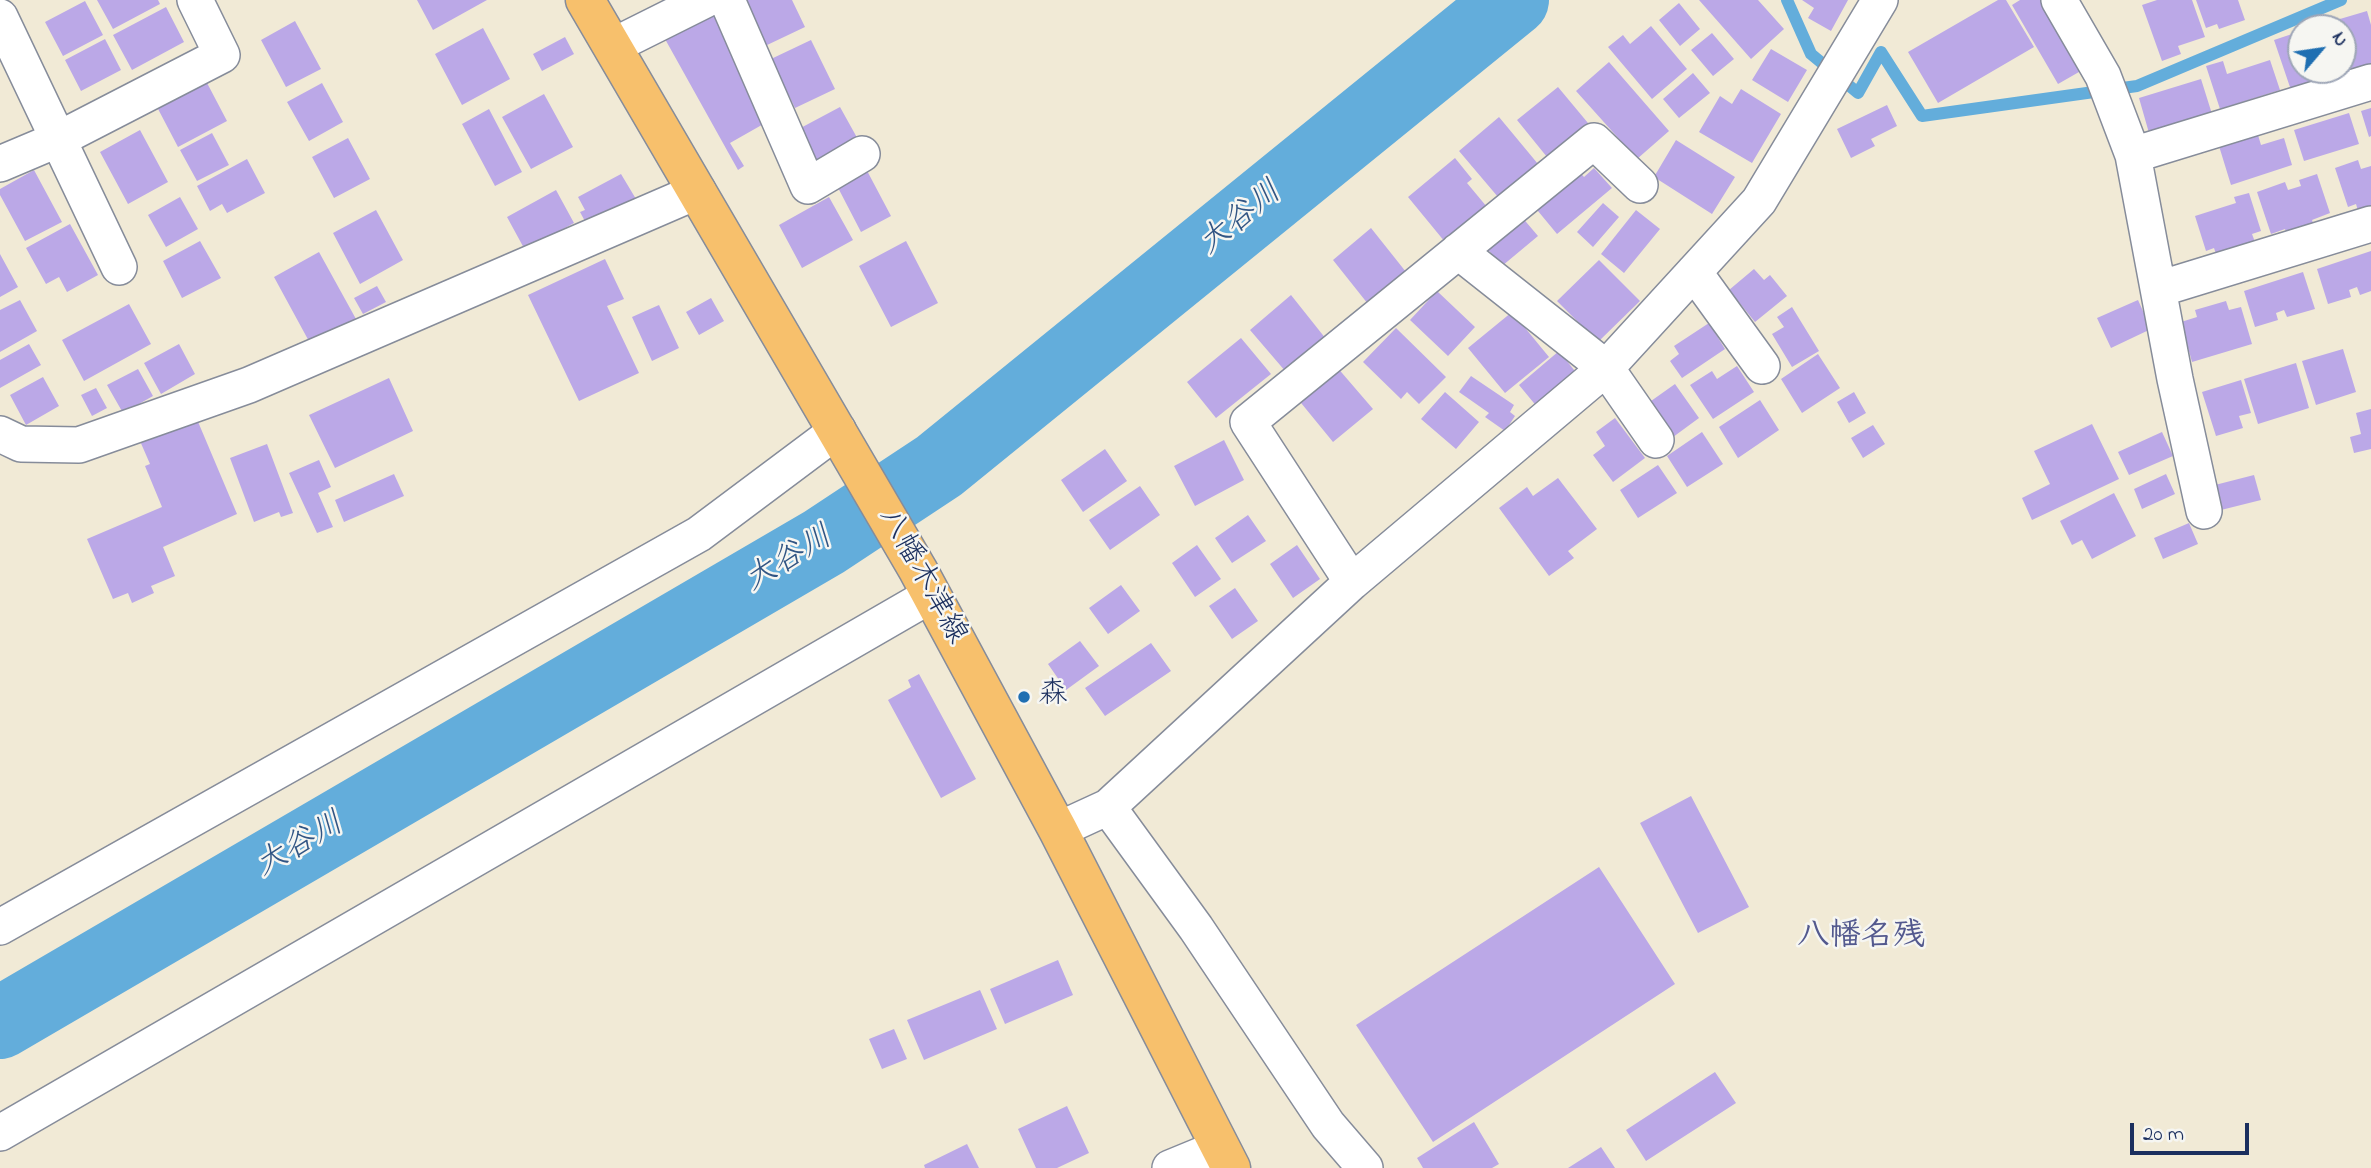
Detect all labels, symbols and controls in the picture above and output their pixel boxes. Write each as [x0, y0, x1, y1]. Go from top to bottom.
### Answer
north arrow [2287, 14, 2357, 84]
text: N [2324, 27, 2354, 52]
water label: 大谷川 [1193, 175, 1291, 265]
street label: 八幡木津線 [869, 503, 973, 651]
water label: 大谷川 [739, 520, 841, 602]
place label: 森 [1038, 679, 1068, 715]
marker: 森 [1016, 689, 1032, 705]
water label: 大谷川 [250, 806, 352, 888]
district label: 八幡名残 [1797, 920, 1925, 958]
scale bar [2133, 1108, 2252, 1152]
text: 20 m [2143, 1120, 2184, 1150]

